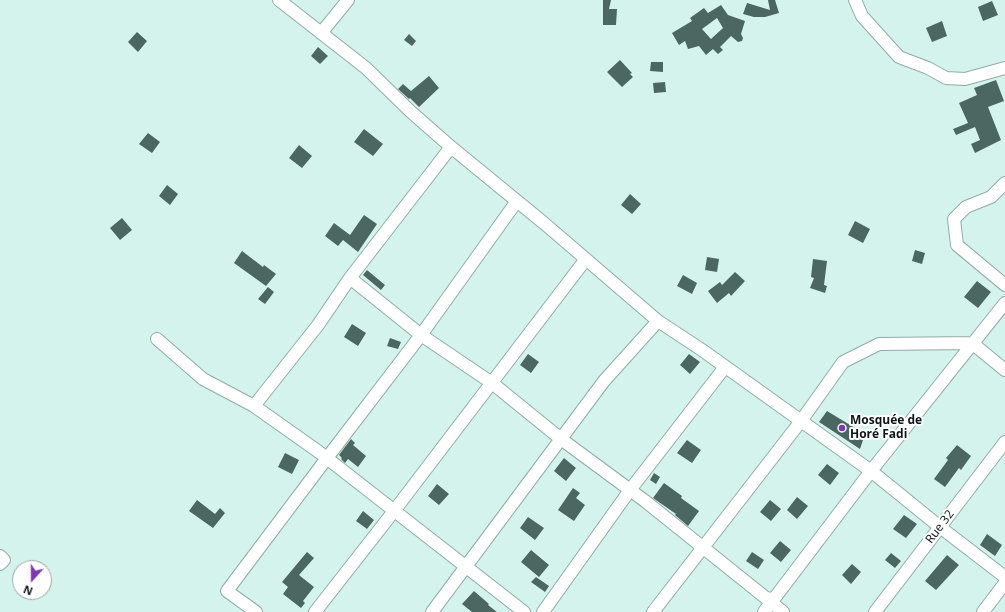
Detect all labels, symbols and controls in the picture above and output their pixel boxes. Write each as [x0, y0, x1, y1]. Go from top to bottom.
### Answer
place label: Mosquée de Horé Fadi [850, 414, 922, 442]
marker: Mosquée de Horé Fadi [837, 423, 847, 433]
street label: Rue 32 [923, 507, 957, 547]
north arrow [12, 560, 52, 600]
text: N [21, 582, 35, 599]

